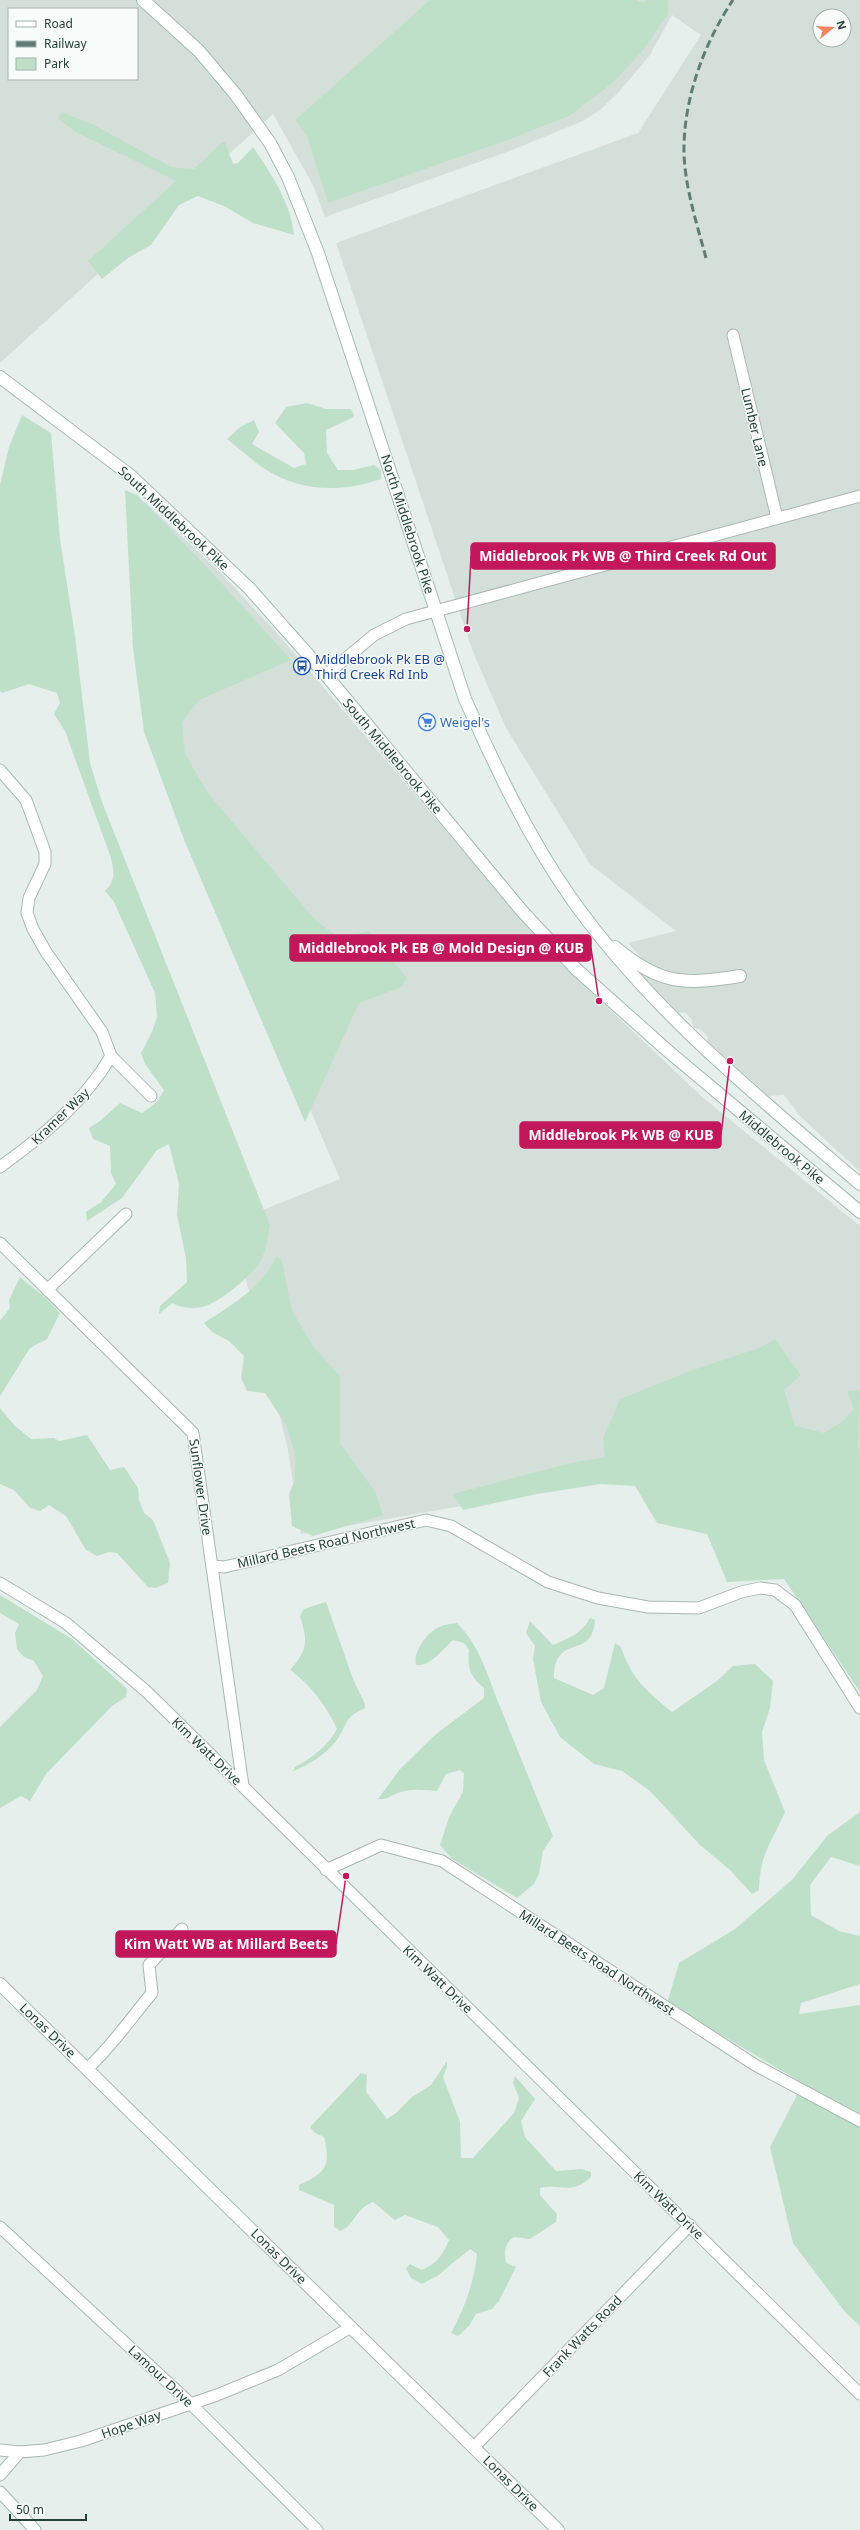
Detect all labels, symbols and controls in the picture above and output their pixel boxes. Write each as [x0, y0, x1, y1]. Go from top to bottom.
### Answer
legend [8, 8, 138, 80]
north arrow [812, 8, 852, 48]
text: Road [44, 15, 73, 32]
text: N [833, 18, 851, 31]
text: Railway [44, 35, 88, 52]
text: Park [44, 55, 70, 72]
street label: Lumber Lane [737, 386, 773, 468]
street label: North Middlebrook Pike [377, 452, 439, 596]
street label: South Middlebrook Pike [115, 462, 233, 574]
callout: Middlebrook Pk WB @ Third Creek Rd Out [471, 543, 775, 569]
text: Middlebrook Pk WB @ Third Creek Rd Out [479, 546, 767, 565]
place label: Middlebrook Pk EB @ Third Creek Rd Inb [315, 650, 445, 683]
bus stop icon: Middlebrook Pk EB @ Third Creek Rd Inb [292, 656, 312, 676]
street label: South Middlebrook Pike [339, 694, 447, 818]
supermarket icon: Weigel's [417, 712, 437, 732]
place label: Weigel's [440, 713, 490, 731]
callout: Middlebrook Pk EB @ Mold Design @ KUB [290, 935, 591, 961]
text: Middlebrook Pk EB @ Mold Design @ KUB [298, 938, 584, 957]
street label: Kramer Way [27, 1083, 93, 1148]
street label: Middlebrook Pike [735, 1106, 829, 1188]
callout: Middlebrook Pk WB @ KUB [520, 1122, 721, 1148]
text: Middlebrook Pk WB @ KUB [528, 1125, 714, 1144]
street label: Sunflower Drive [185, 1438, 217, 1536]
street label: Millard Beets Road Northwest [235, 1514, 417, 1572]
street label: Kim Watt Drive [168, 1713, 246, 1789]
street label: Millard Beets Road Northwest [516, 1905, 678, 2019]
callout: Kim Watt WB at Millard Beets [116, 1931, 336, 1957]
text: Kim Watt WB at Millard Beets [124, 1934, 328, 1953]
street label: Kim Watt Drive [399, 1941, 477, 2017]
street label: Lonas Drive [16, 1999, 80, 2061]
street label: Kim Watt Drive [630, 2167, 708, 2243]
street label: Lonas Drive [247, 2224, 311, 2288]
street label: Frank Watts Road [538, 2291, 626, 2381]
street label: Lamour Drive [124, 2341, 198, 2411]
street label: Hope Way [99, 2405, 164, 2443]
street label: Lonas Drive [479, 2451, 543, 2515]
scale bar [10, 2496, 86, 2522]
text: 50 m [16, 2501, 44, 2518]

